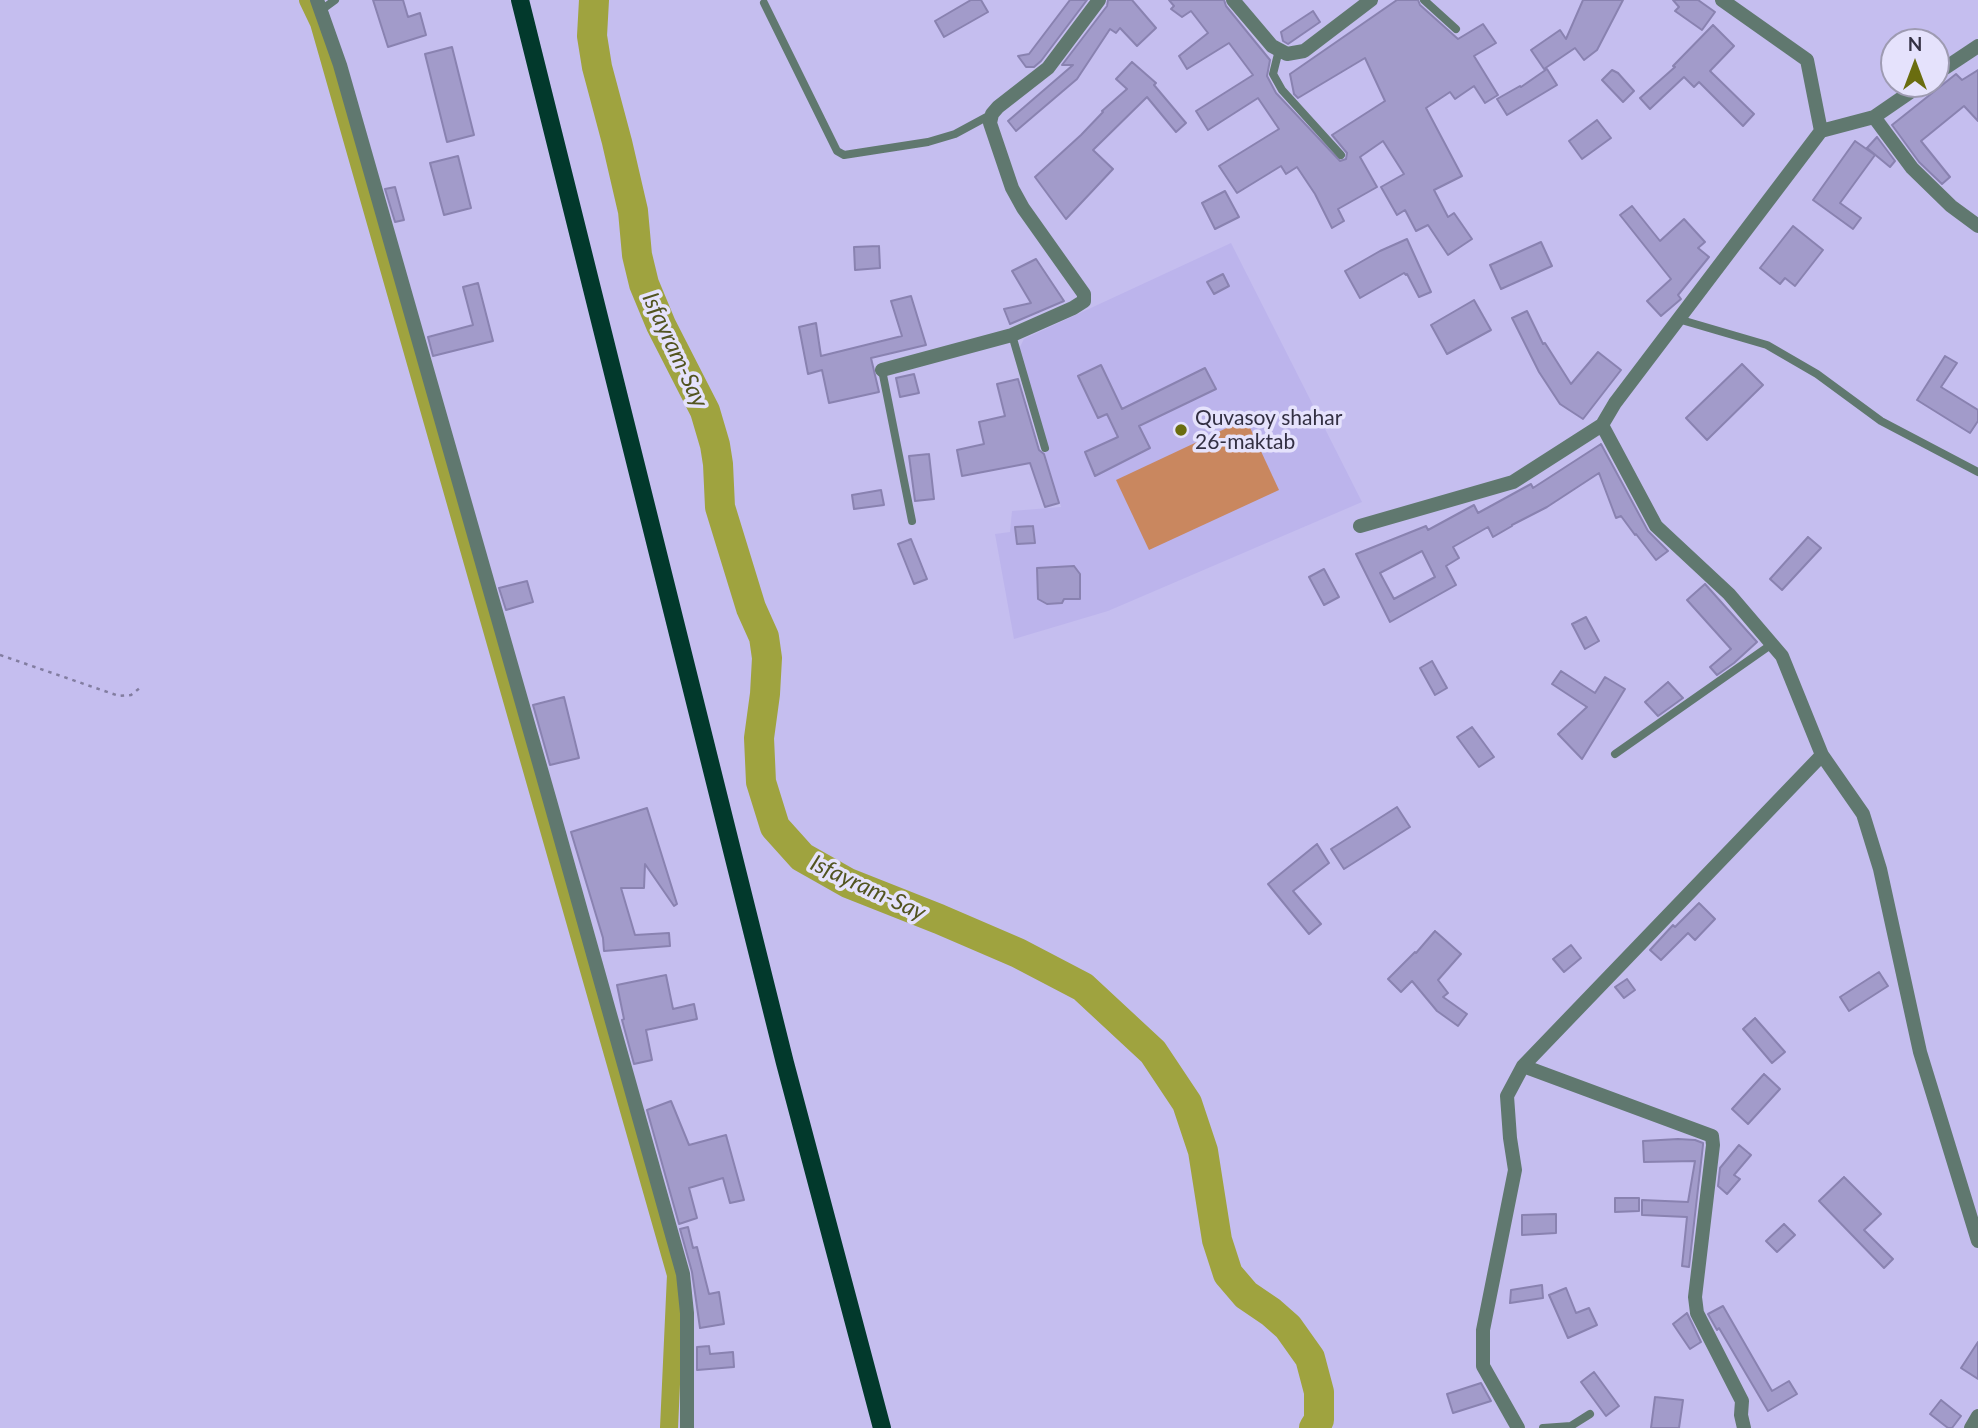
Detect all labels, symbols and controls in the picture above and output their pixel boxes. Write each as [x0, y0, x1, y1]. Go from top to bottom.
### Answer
north arrow [1880, 28, 1950, 98]
text: N [1908, 32, 1922, 55]
water label: Isfayram-Say [636, 288, 714, 412]
place label: Quvasoy shahar 26-maktab [1195, 405, 1342, 455]
marker: Quvasoy shahar 26-maktab [1173, 422, 1189, 438]
water label: Isfayram-Say [806, 849, 930, 927]

